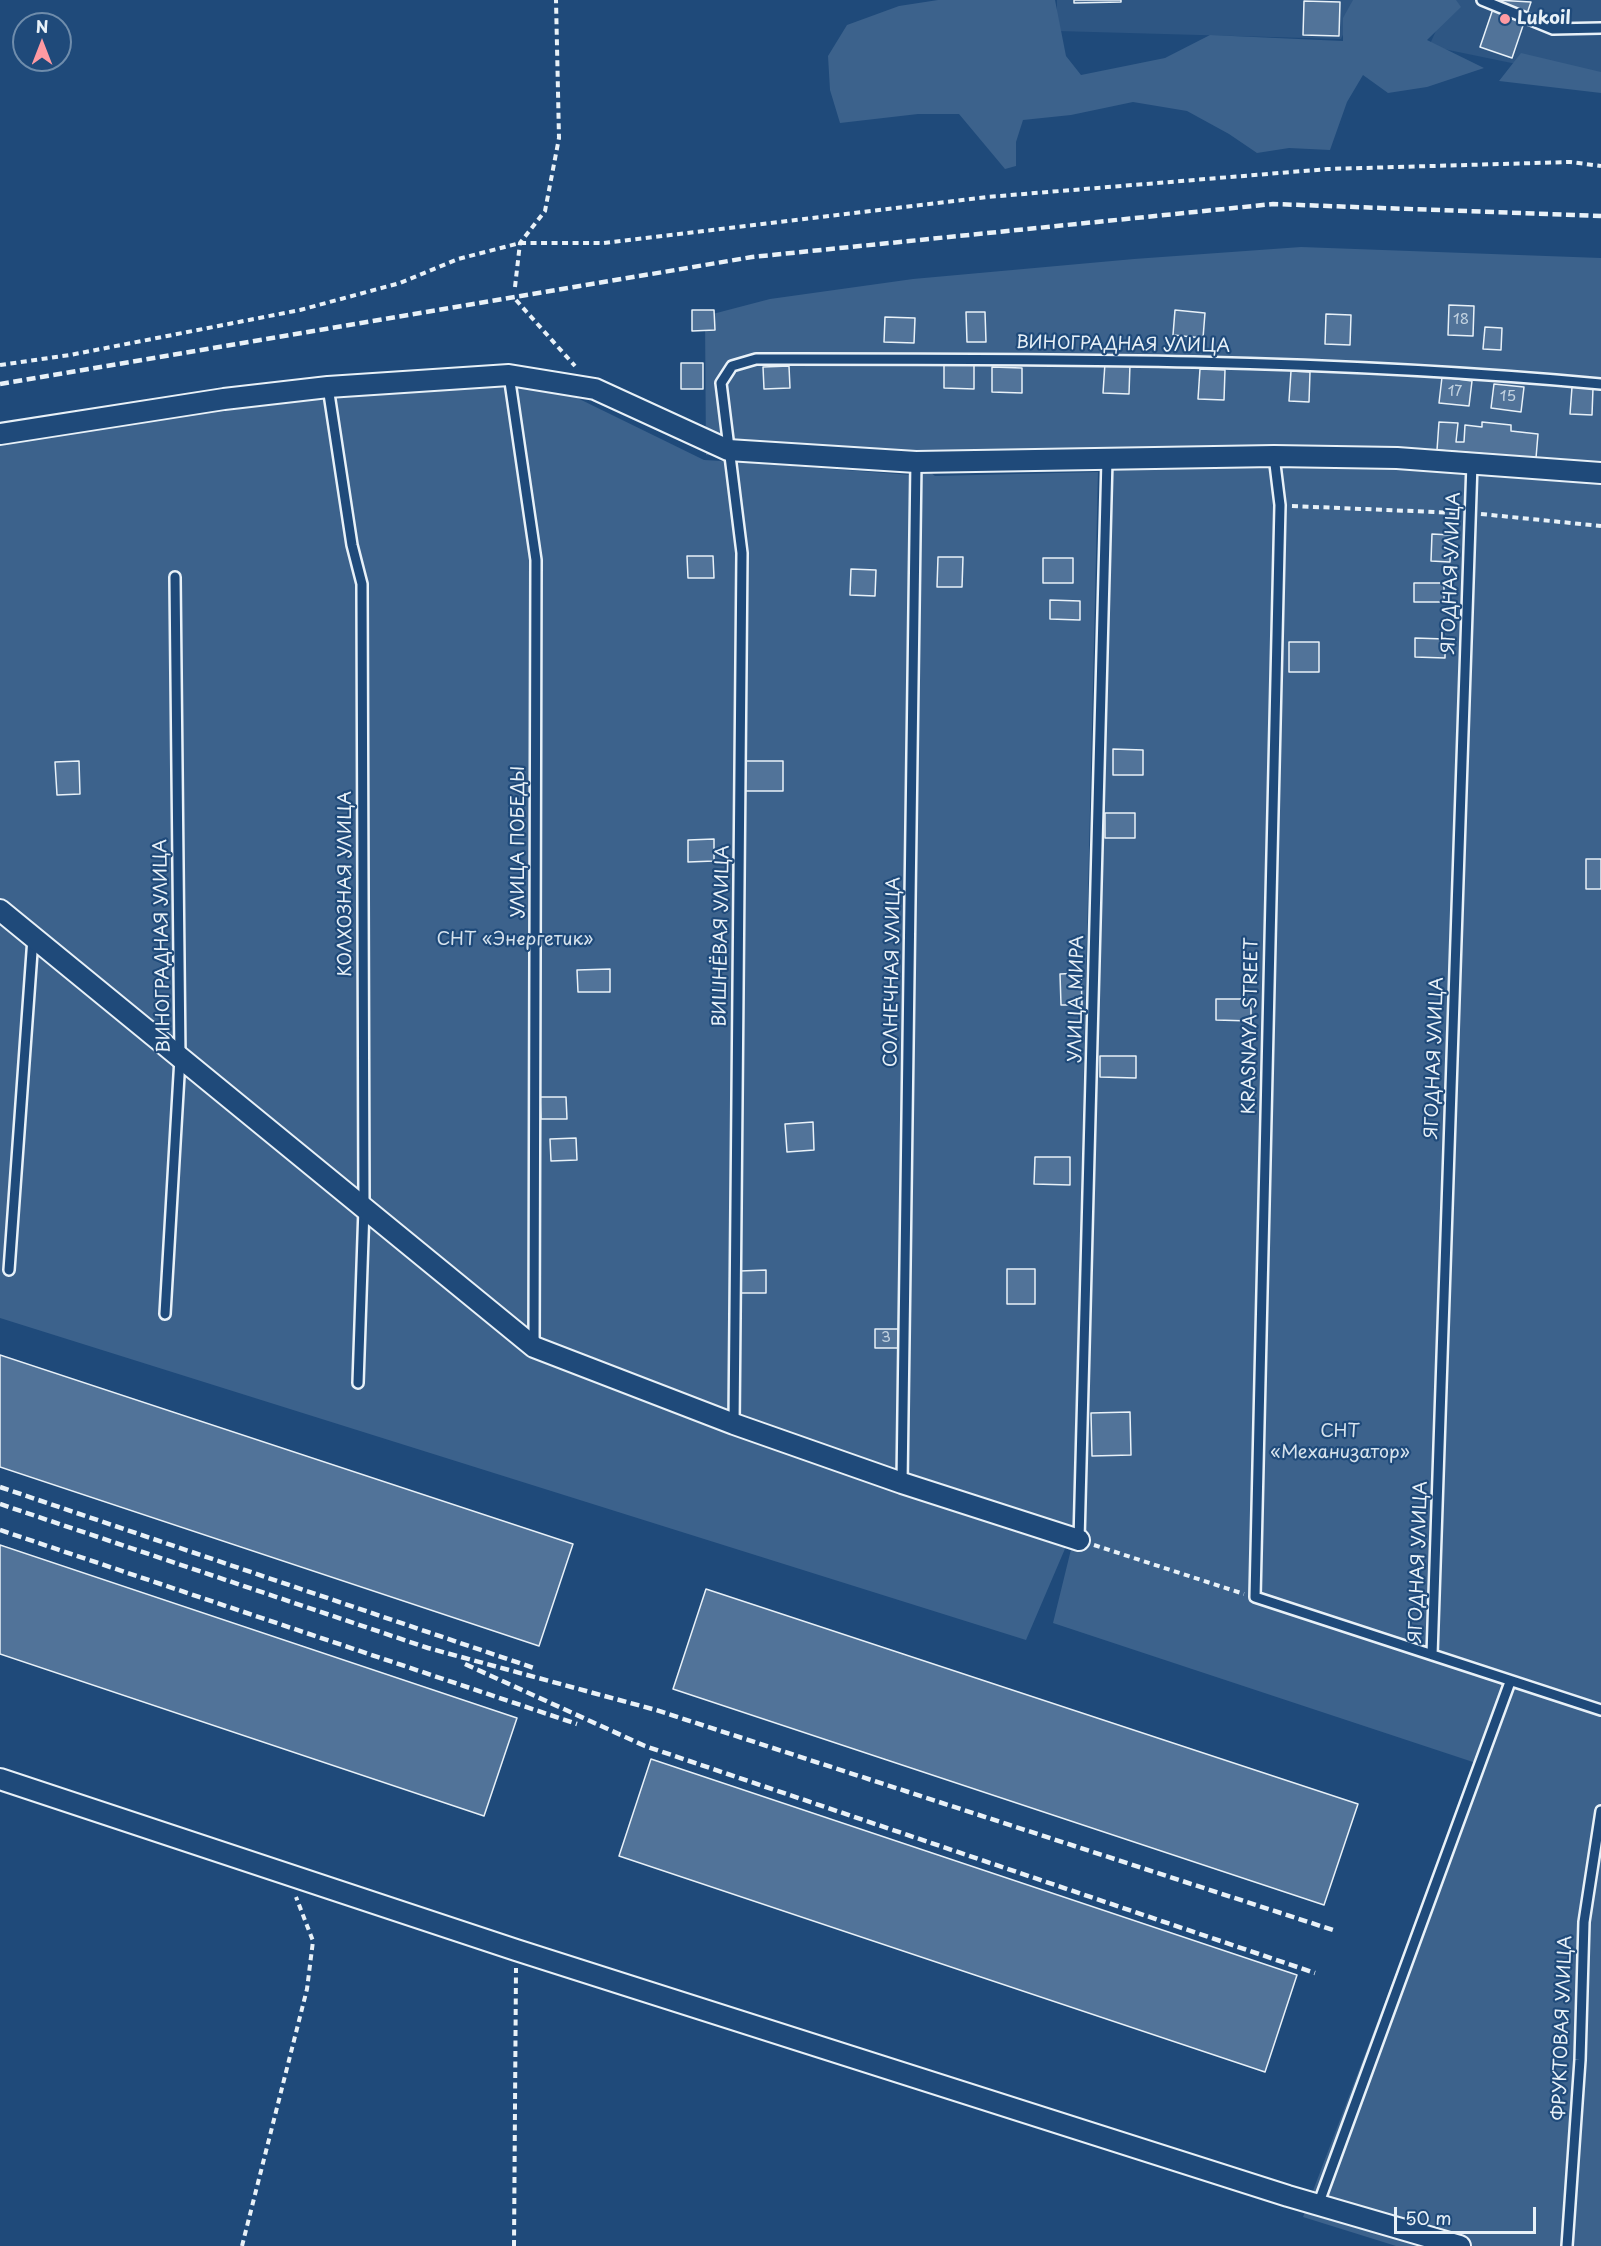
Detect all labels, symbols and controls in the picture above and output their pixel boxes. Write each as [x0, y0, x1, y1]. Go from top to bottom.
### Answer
place label: Lukoil [1517, 8, 1571, 30]
north arrow [12, 12, 72, 72]
marker: Lukoil [1498, 12, 1512, 26]
text: N [36, 14, 48, 38]
house number: 18 [1453, 311, 1469, 329]
street label: ВИНОГРАДНАЯ УЛИЦА [1016, 332, 1230, 358]
house number: 17 [1448, 383, 1462, 401]
house number: 15 [1500, 388, 1516, 406]
street label: ЯГОДНАЯ УЛИЦА [1438, 492, 1466, 654]
street label: УЛИЦА ПОБЕДЫ [508, 766, 530, 918]
street label: КОЛХОЗНАЯ УЛИЦА [335, 791, 357, 977]
street label: ВИНОГРАДНАЯ УЛИЦА [150, 839, 176, 1053]
street label: ВИШНЁВАЯ УЛИЦА [710, 845, 734, 1027]
street label: СОЛНЕЧНАЯ УЛИЦА [881, 877, 905, 1067]
park label: СНТ «Энергетик» [437, 929, 593, 951]
street label: УЛИЦА МИРА [1065, 935, 1089, 1063]
street label: KRASNAYA STREET [1239, 937, 1263, 1115]
street label: ЯГОДНАЯ УЛИЦА [1421, 977, 1449, 1139]
house number: 3 [881, 1329, 891, 1347]
park label: СНТ «Механизатор» [1270, 1421, 1410, 1464]
street label: ЯГОДНАЯ УЛИЦА [1405, 1481, 1433, 1643]
street label: ФРУКТОВАЯ УЛИЦА [1549, 1935, 1577, 2121]
scale bar [1397, 2195, 1540, 2233]
text: 50 m [1405, 2204, 1452, 2231]

